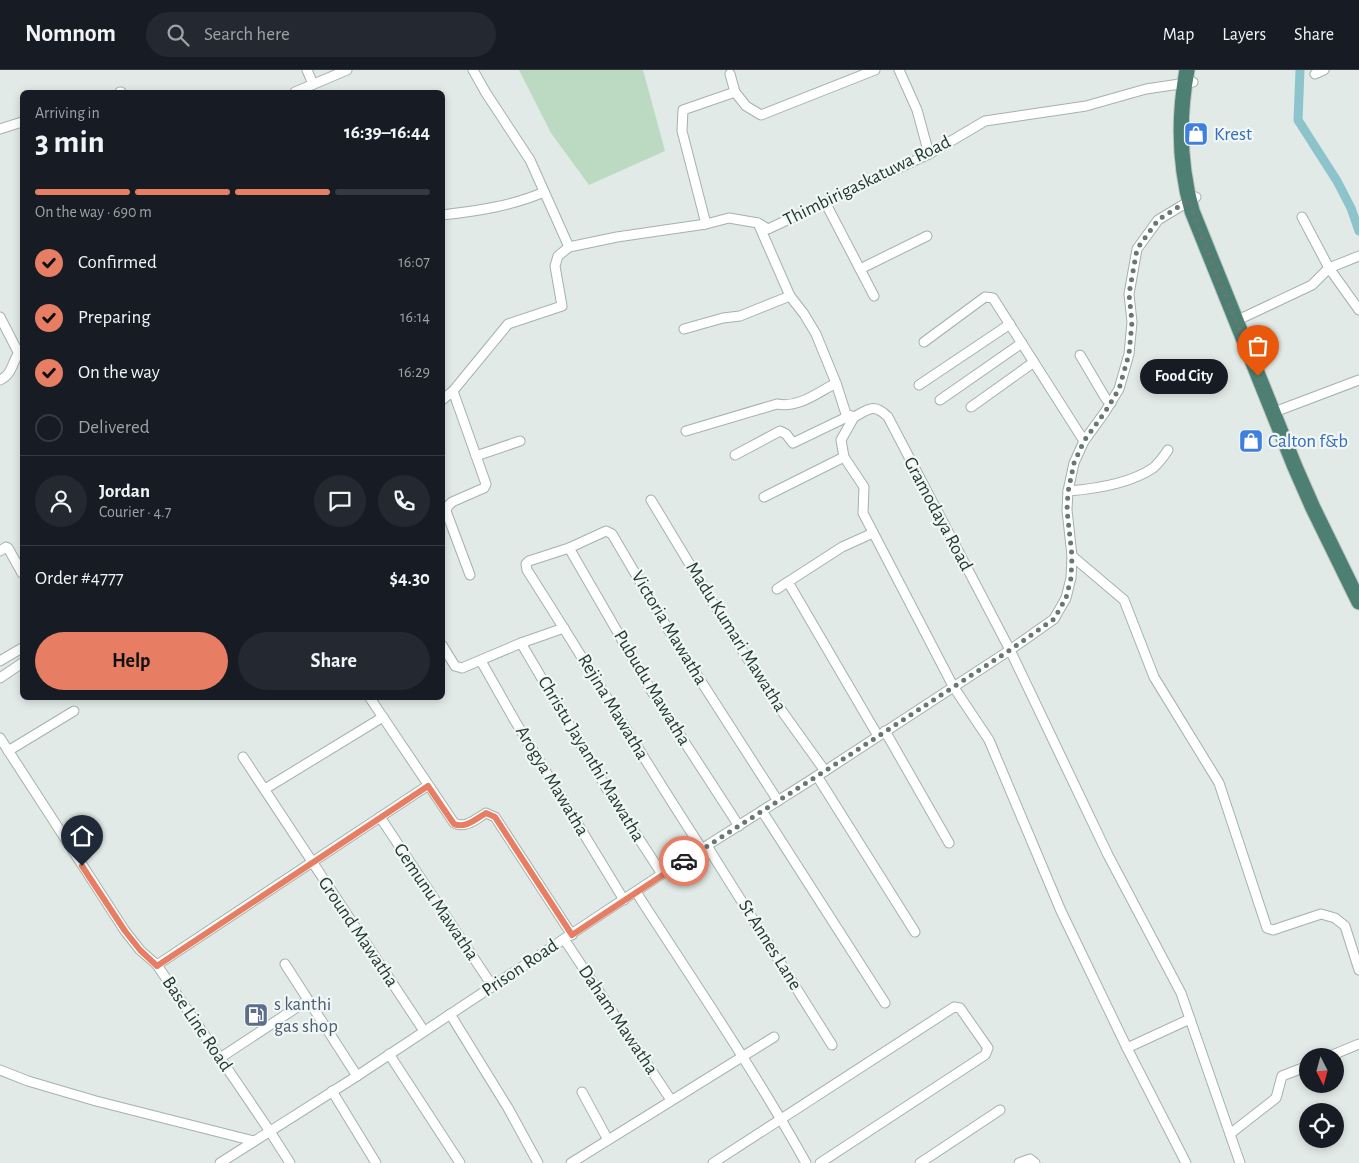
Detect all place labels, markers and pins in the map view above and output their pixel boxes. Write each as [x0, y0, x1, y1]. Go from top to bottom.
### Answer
shop icon: Krest [1183, 121, 1209, 147]
place label: Krest [1214, 125, 1252, 144]
pin [1237, 325, 1279, 376]
callout: Food City [1140, 358, 1228, 394]
shop icon: Calton f&b [1238, 428, 1264, 454]
place label: Calton f&b [1268, 432, 1348, 451]
pin [61, 815, 103, 866]
place label: s kanthi gas shop [274, 995, 338, 1036]
fuel station icon: s kanthi gas shop [243, 1002, 269, 1028]

